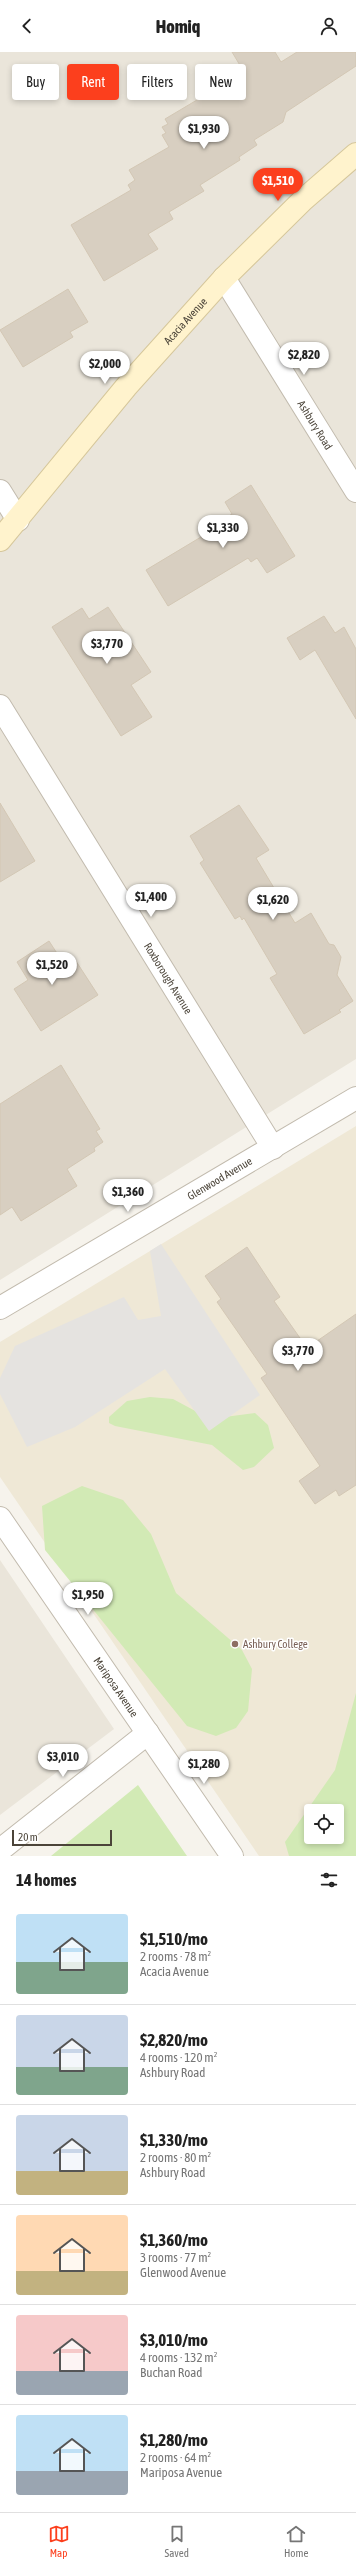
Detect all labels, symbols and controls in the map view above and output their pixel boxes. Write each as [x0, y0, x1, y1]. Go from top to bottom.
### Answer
icon: back [16, 15, 38, 37]
icon: person [318, 15, 340, 37]
text: Homiq [156, 16, 200, 37]
chip: Buy [12, 64, 59, 100]
chip: Rent [67, 64, 119, 100]
chip: Filters [127, 64, 187, 100]
chip: New [195, 64, 246, 100]
pin: $1,930 [171, 116, 237, 150]
text: $1,930 [188, 121, 220, 136]
pin: $1,510 [245, 168, 311, 202]
text: $1,510 [262, 173, 294, 188]
street label: Acacia Avenue [161, 295, 209, 347]
pin: $2,820 [271, 342, 337, 376]
text: $2,820 [288, 347, 320, 362]
pin: $2,000 [72, 351, 138, 385]
text: $2,000 [89, 356, 121, 371]
street label: Ashbury Road [295, 398, 335, 452]
pin: $1,330 [190, 515, 256, 549]
text: $1,330 [207, 520, 239, 535]
pin: $3,770 [74, 631, 140, 665]
text: $3,770 [91, 636, 123, 651]
pin: $1,400 [118, 884, 184, 918]
pin: $1,620 [240, 887, 306, 921]
text: $1,400 [135, 889, 167, 904]
text: $1,620 [257, 892, 289, 907]
street label: Roxborough Avenue [142, 941, 195, 1016]
pin: $1,520 [19, 952, 85, 986]
text: $1,520 [36, 957, 68, 972]
street label: Glenwood Avenue [185, 1155, 254, 1202]
pin: $1,360 [95, 1179, 161, 1213]
text: $1,360 [112, 1184, 144, 1199]
pin: $3,770 [265, 1338, 331, 1372]
text: $3,770 [282, 1343, 314, 1358]
pin: $1,950 [55, 1582, 121, 1616]
text: $1,950 [72, 1587, 104, 1602]
place label: Ashbury College [243, 1638, 308, 1650]
marker: Ashbury College [230, 1639, 240, 1649]
street label: Mariposa Avenue [91, 1655, 141, 1719]
pin: $3,010 [30, 1744, 96, 1778]
text: $3,010 [47, 1749, 79, 1764]
pin: $1,280 [171, 1751, 237, 1785]
text: $1,280 [188, 1756, 220, 1771]
map controls [304, 1804, 344, 1844]
button: locate [304, 1804, 344, 1844]
scale bar [12, 1828, 112, 1847]
text: 20 m [18, 1831, 38, 1843]
icon: filters [318, 1869, 340, 1891]
text: 14 homes [16, 1870, 77, 1890]
text: $1,510/mo [140, 1929, 208, 1949]
icon: home [48, 1930, 96, 1978]
text: 2 rooms · 78 m² [140, 1949, 211, 1964]
text: Acacia Avenue [140, 1964, 209, 1979]
text: $2,820/mo [140, 2030, 208, 2050]
icon: home [48, 2031, 96, 2079]
text: 4 rooms · 120 m² [140, 2050, 217, 2065]
text: Ashbury Road [140, 2065, 206, 2080]
text: $1,330/mo [140, 2130, 208, 2150]
icon: home [48, 2131, 96, 2179]
text: 2 rooms · 80 m² [140, 2150, 211, 2165]
text: Ashbury Road [140, 2165, 206, 2180]
text: $1,360/mo [140, 2230, 208, 2250]
icon: home [48, 2231, 96, 2279]
text: 3 rooms · 77 m² [140, 2250, 211, 2265]
text: Glenwood Avenue [140, 2265, 226, 2280]
text: $3,010/mo [140, 2330, 208, 2350]
icon: home [48, 2331, 96, 2379]
text: 4 rooms · 132 m² [140, 2350, 217, 2365]
text: Buchan Road [140, 2365, 203, 2380]
text: $1,280/mo [140, 2430, 208, 2450]
icon: home [48, 2431, 96, 2479]
text: 2 rooms · 64 m² [140, 2450, 211, 2465]
text: Mariposa Avenue [140, 2465, 222, 2480]
tab: Map [48, 2523, 70, 2559]
tab: Saved [165, 2523, 189, 2559]
tab: Home [284, 2523, 308, 2559]

